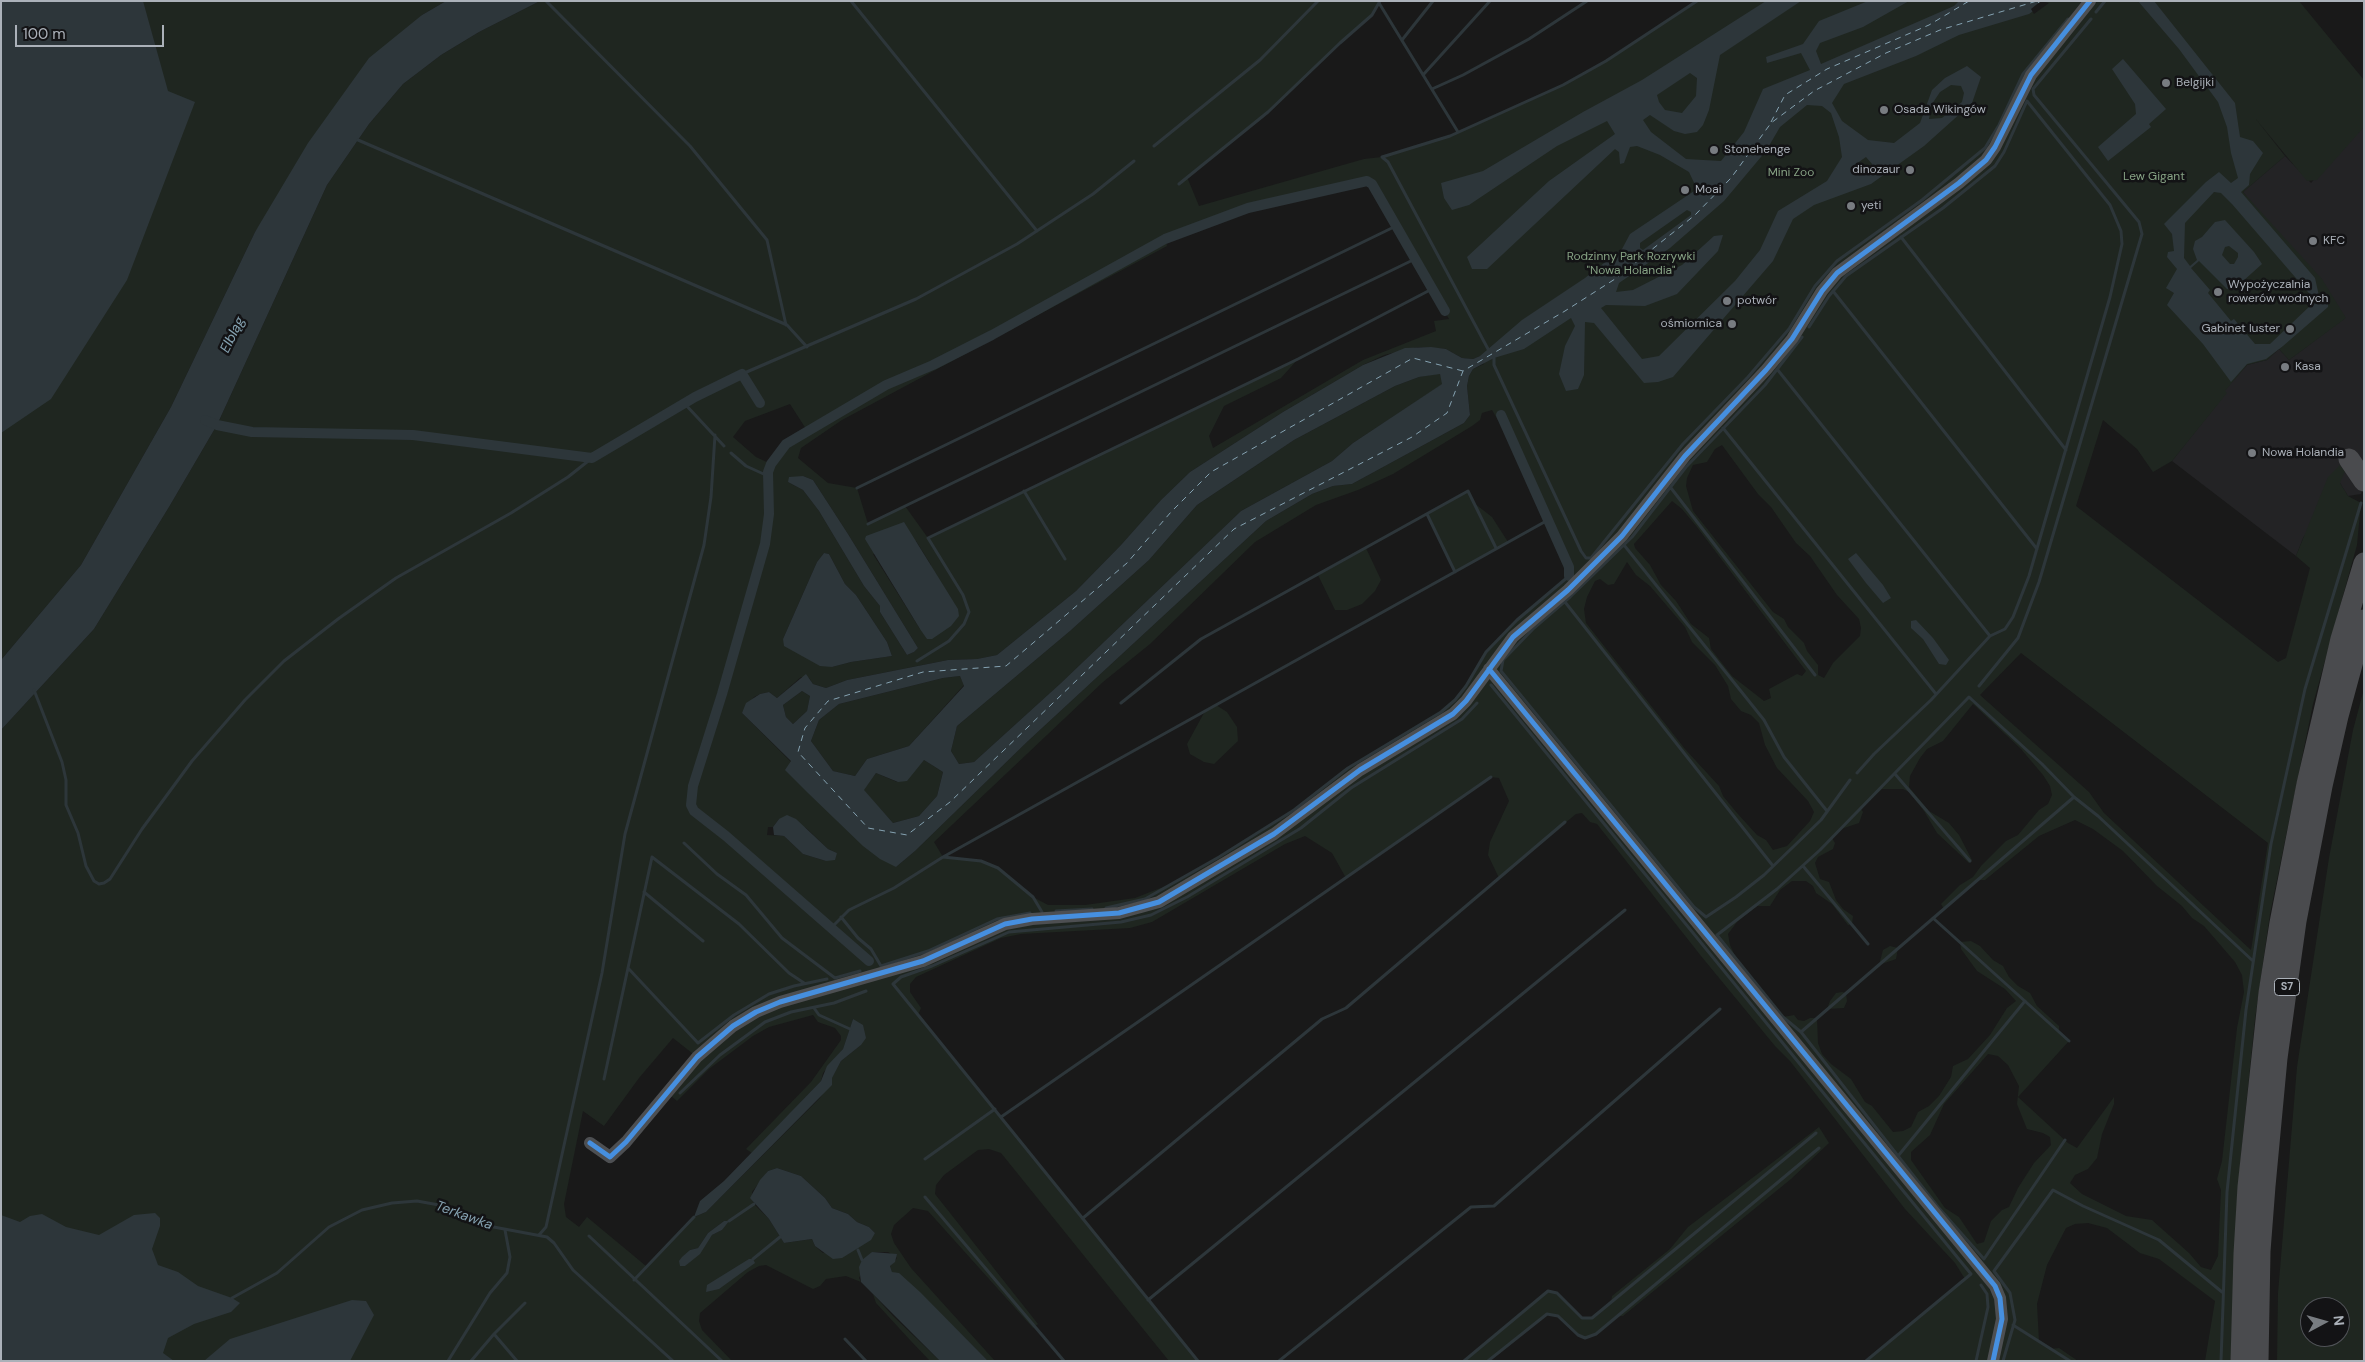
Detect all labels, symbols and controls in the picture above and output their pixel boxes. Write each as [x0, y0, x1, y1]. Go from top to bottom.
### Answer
scale bar [18, 15, 166, 47]
text: 100 m [23, 24, 66, 44]
place label: Belgijki [2176, 76, 2214, 90]
marker: Belgijki [2160, 77, 2172, 89]
place label: Osada Wikingów [1894, 103, 1986, 117]
marker: Osada Wikingów [1878, 104, 1890, 116]
place label: Stonehenge [1724, 143, 1790, 157]
marker: Stonehenge [1708, 144, 1720, 156]
place label: dinozaur [1852, 163, 1900, 177]
marker: dinozaur [1904, 164, 1916, 176]
park label: Mini Zoo [1768, 166, 1814, 180]
park label: Lew Gigant [2123, 170, 2185, 184]
place label: Moai [1695, 183, 1722, 197]
marker: Moai [1679, 184, 1691, 196]
place label: yeti [1861, 199, 1881, 213]
marker: yeti [1845, 200, 1857, 212]
place label: KFC [2323, 234, 2345, 248]
marker: KFC [2307, 235, 2319, 247]
park label: Rodzinny Park Rozrywki "Nowa Holandia" [1567, 250, 1695, 278]
place label: Wypożyczalnia rowerów wodnych [2228, 278, 2328, 306]
marker: Wypożyczalnia rowerów wodnych [2212, 286, 2224, 298]
place label: potwór [1737, 294, 1777, 308]
marker: potwór [1721, 295, 1733, 307]
water label: Elbląg [217, 314, 249, 356]
place label: ośmiornica [1661, 317, 1722, 331]
marker: ośmiornica [1726, 318, 1738, 330]
place label: Gabinet luster [2201, 322, 2280, 336]
marker: Gabinet luster [2284, 323, 2296, 335]
place label: Kasa [2295, 360, 2321, 374]
marker: Kasa [2279, 361, 2291, 373]
place label: Nowa Holandia [2262, 446, 2344, 460]
marker: Nowa Holandia [2246, 447, 2258, 459]
road number: S7 [2274, 979, 2300, 996]
water label: Terkawka [433, 1198, 495, 1234]
north arrow [2300, 1297, 2350, 1347]
text: N [2329, 1315, 2348, 1327]

